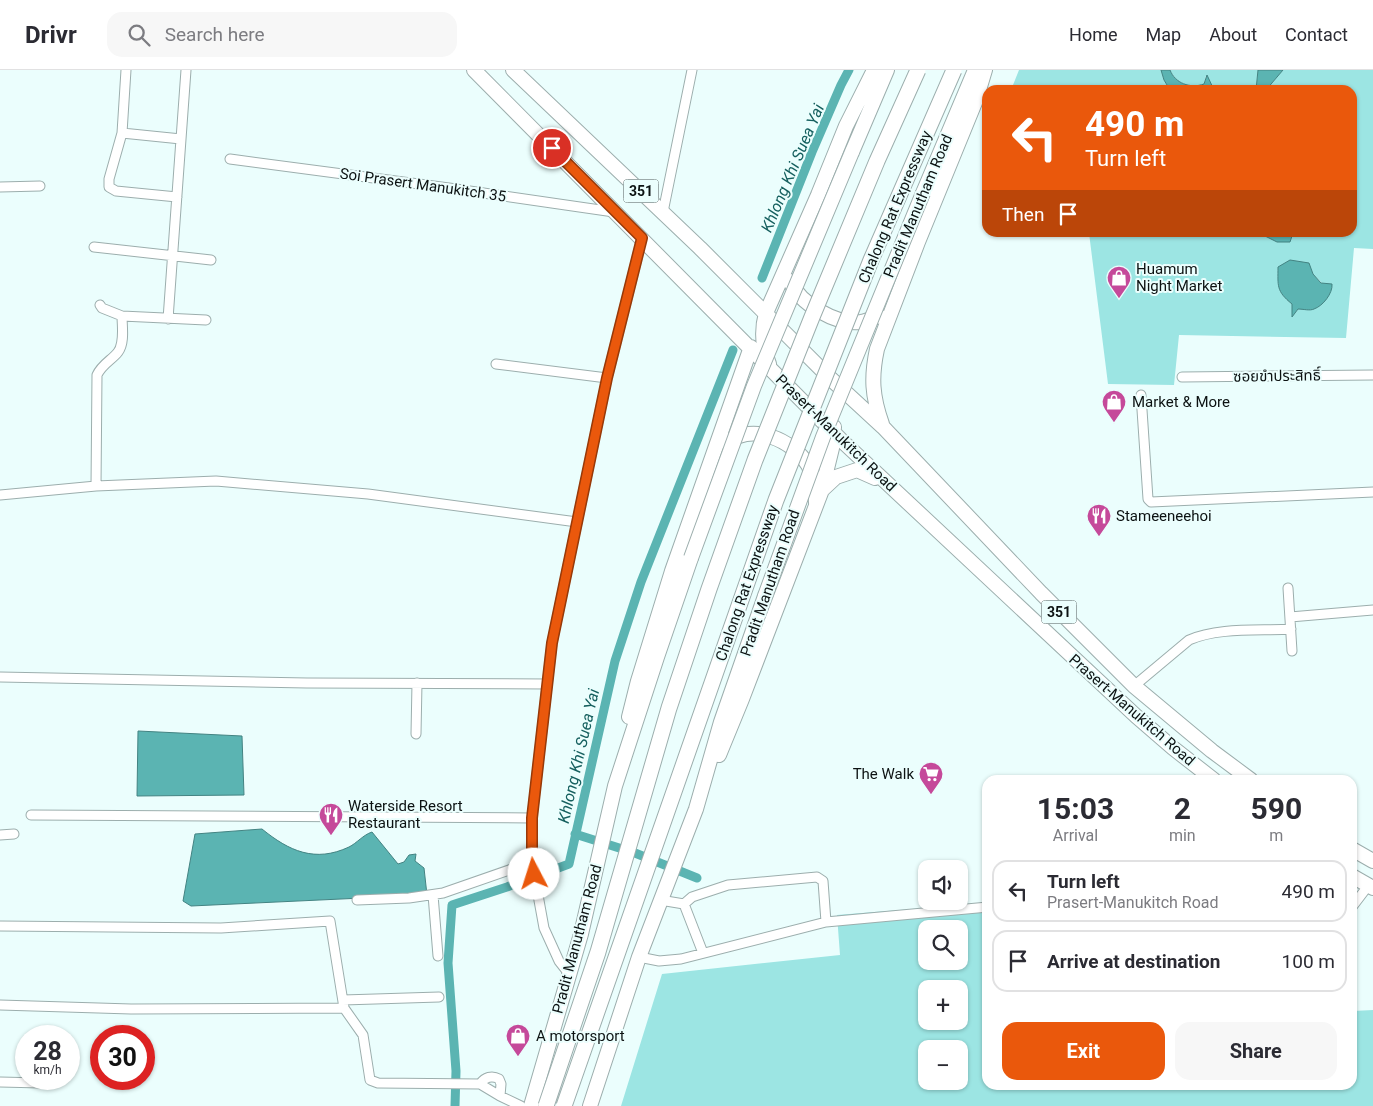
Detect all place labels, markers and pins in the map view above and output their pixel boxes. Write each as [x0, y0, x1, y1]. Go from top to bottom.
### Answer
pin [531, 127, 573, 169]
place label: Huamum Night Market [1136, 260, 1222, 295]
shop icon: Huamum Night Market [1106, 265, 1132, 299]
shop icon: Market & More [1101, 389, 1127, 423]
place label: Market & More [1132, 393, 1230, 411]
restaurant icon: Stameeneehoi [1086, 503, 1112, 537]
place label: Stameeneehoi [1116, 507, 1212, 525]
supermarket icon: The Walk [918, 761, 944, 795]
place label: The Walk [853, 765, 914, 783]
place label: Waterside Resort Restaurant [348, 797, 463, 832]
restaurant icon: Waterside Resort Restaurant [318, 802, 344, 836]
shop icon: A motorsport [505, 1023, 531, 1057]
place label: A motorsport [536, 1027, 625, 1045]

